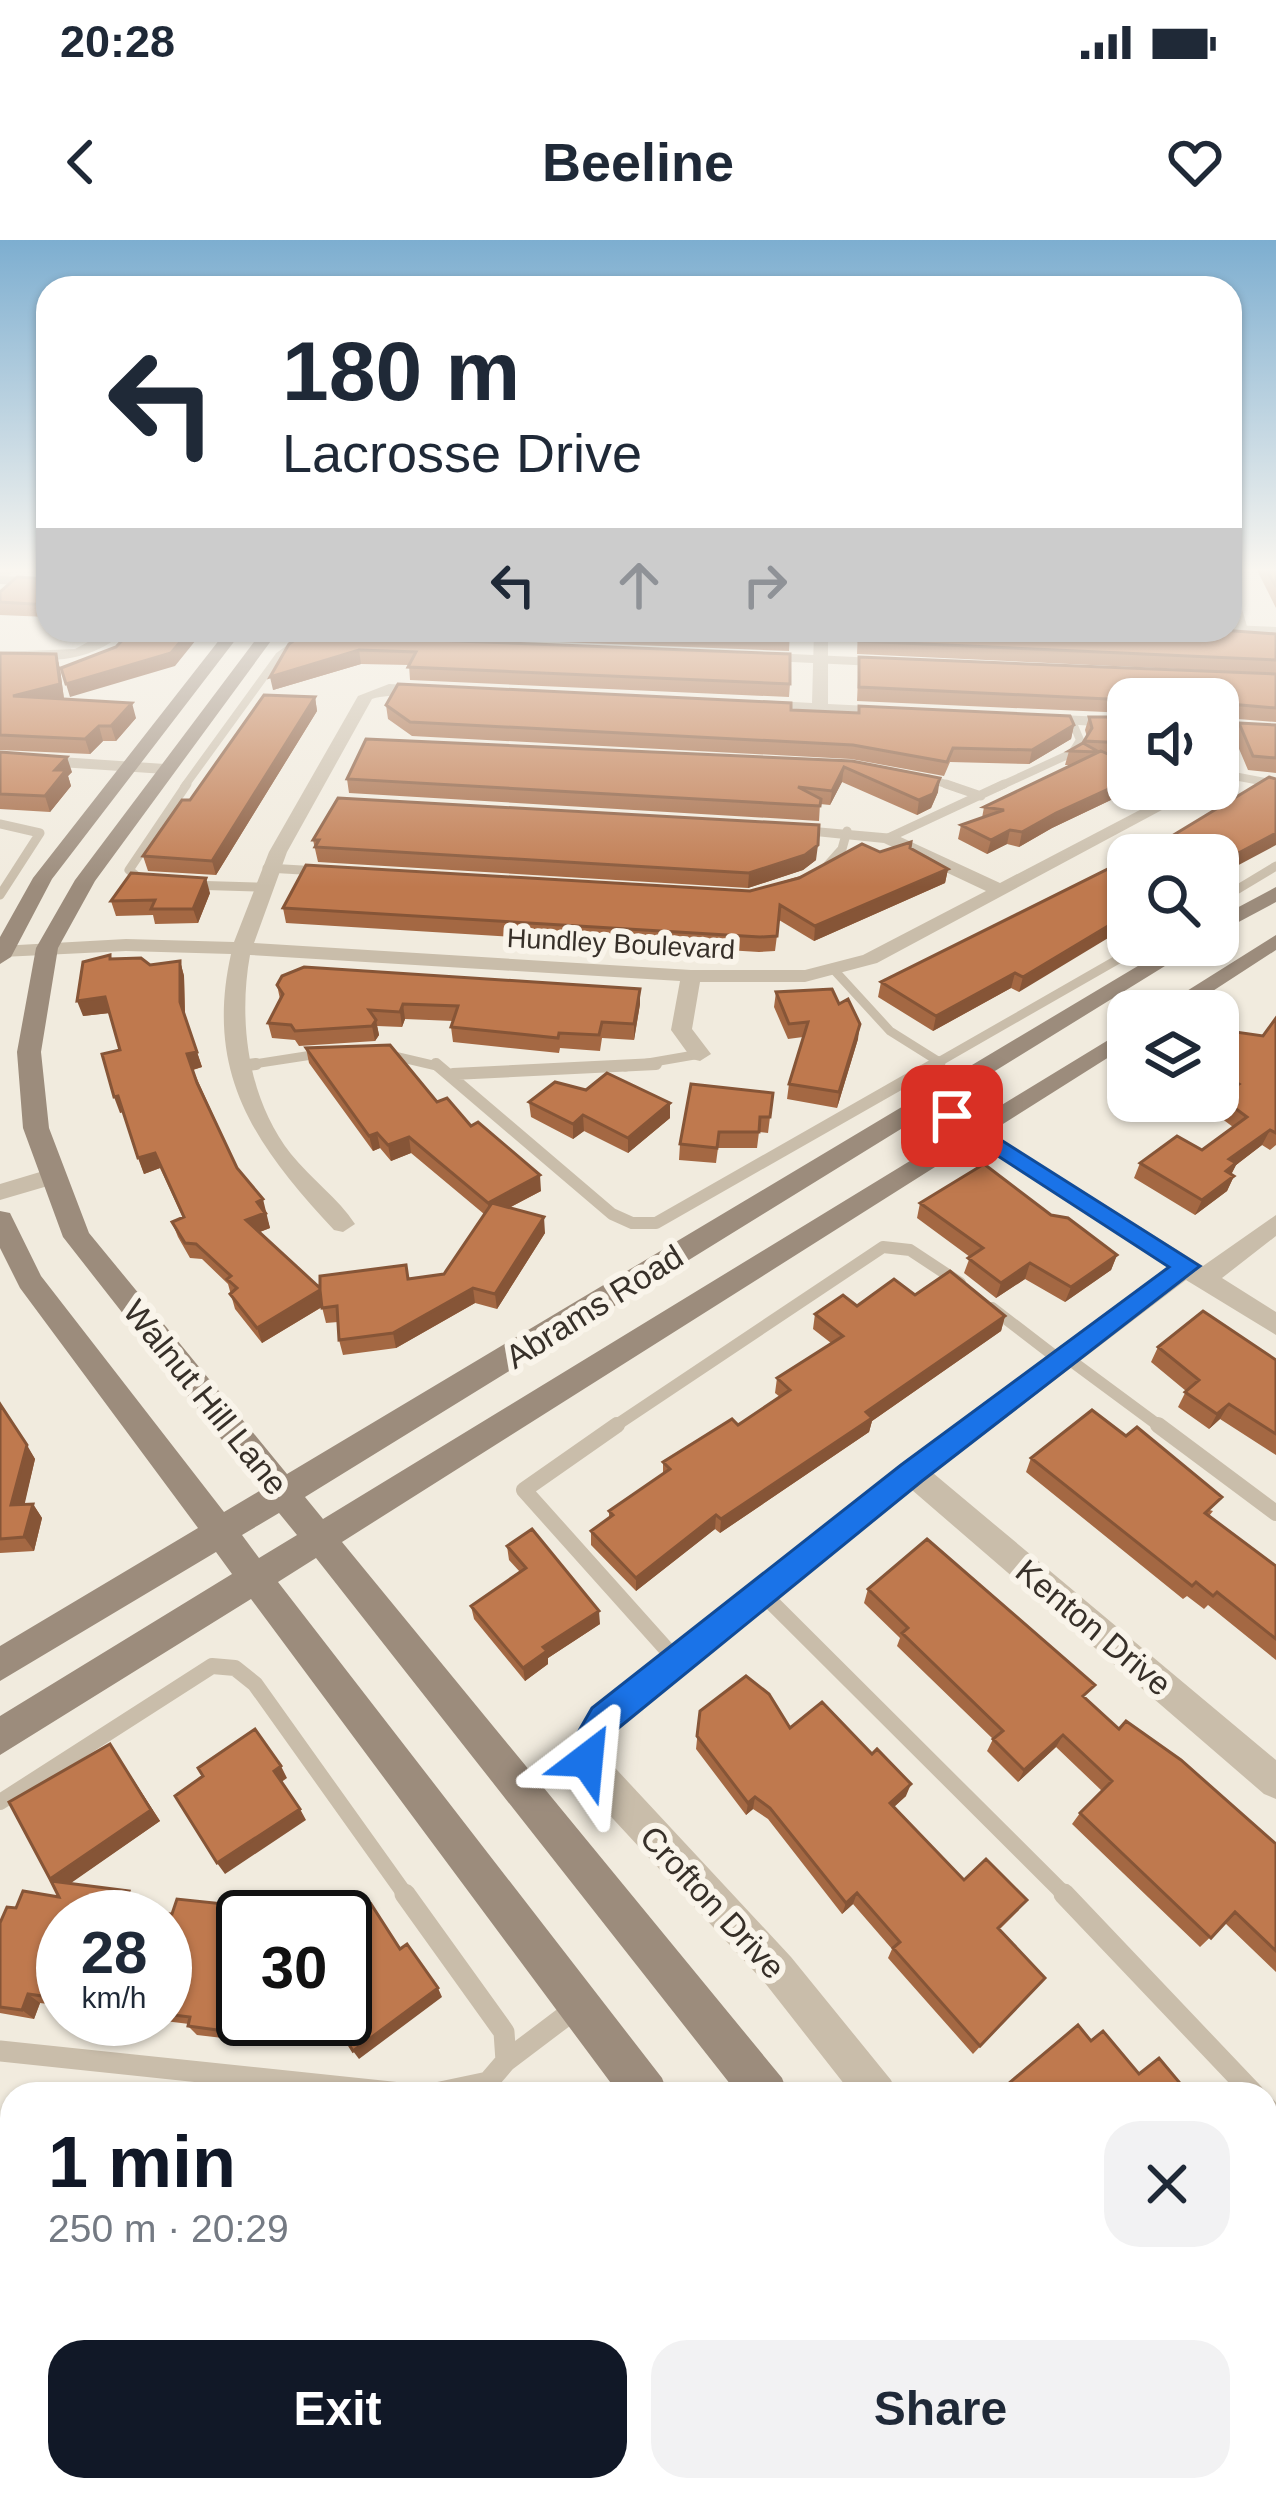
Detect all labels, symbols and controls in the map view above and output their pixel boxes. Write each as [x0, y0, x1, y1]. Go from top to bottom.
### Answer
text: 20:28 [60, 16, 175, 67]
icon: back [48, 129, 114, 195]
icon: heart [1162, 129, 1228, 195]
text: Beeline [542, 132, 734, 192]
icon: left [84, 324, 240, 480]
text: 180 m [282, 324, 520, 418]
text: Lacrosse Drive [282, 423, 642, 483]
icon: left [480, 552, 546, 618]
icon: ahead [606, 552, 672, 618]
icon: right [732, 552, 798, 618]
map controls [1107, 678, 1239, 1122]
button: sound [1107, 678, 1239, 810]
button: search [1107, 834, 1239, 966]
street label: Hundley Boulevard [506, 923, 736, 965]
button: layers [1107, 990, 1239, 1122]
pin [901, 1065, 1003, 1167]
icon: arrive [919, 1083, 985, 1149]
street label: Abrams Road [499, 1237, 690, 1376]
street label: Walnut Hill Lane [116, 1293, 295, 1502]
street label: Kenton Drive [1009, 1552, 1179, 1703]
position arrow [524, 1697, 650, 1823]
street label: Crofton Drive [633, 1819, 792, 1986]
speed limit sign: 30 [216, 1890, 372, 2046]
text: 28 [81, 1919, 147, 1986]
text: km/h [81, 1981, 147, 2014]
button: close [1104, 2121, 1230, 2247]
text: 1 min [48, 2122, 236, 2202]
text: 250 m · 20:29 [48, 2207, 289, 2250]
button: Exit [48, 2340, 627, 2478]
button: Share [651, 2340, 1230, 2478]

